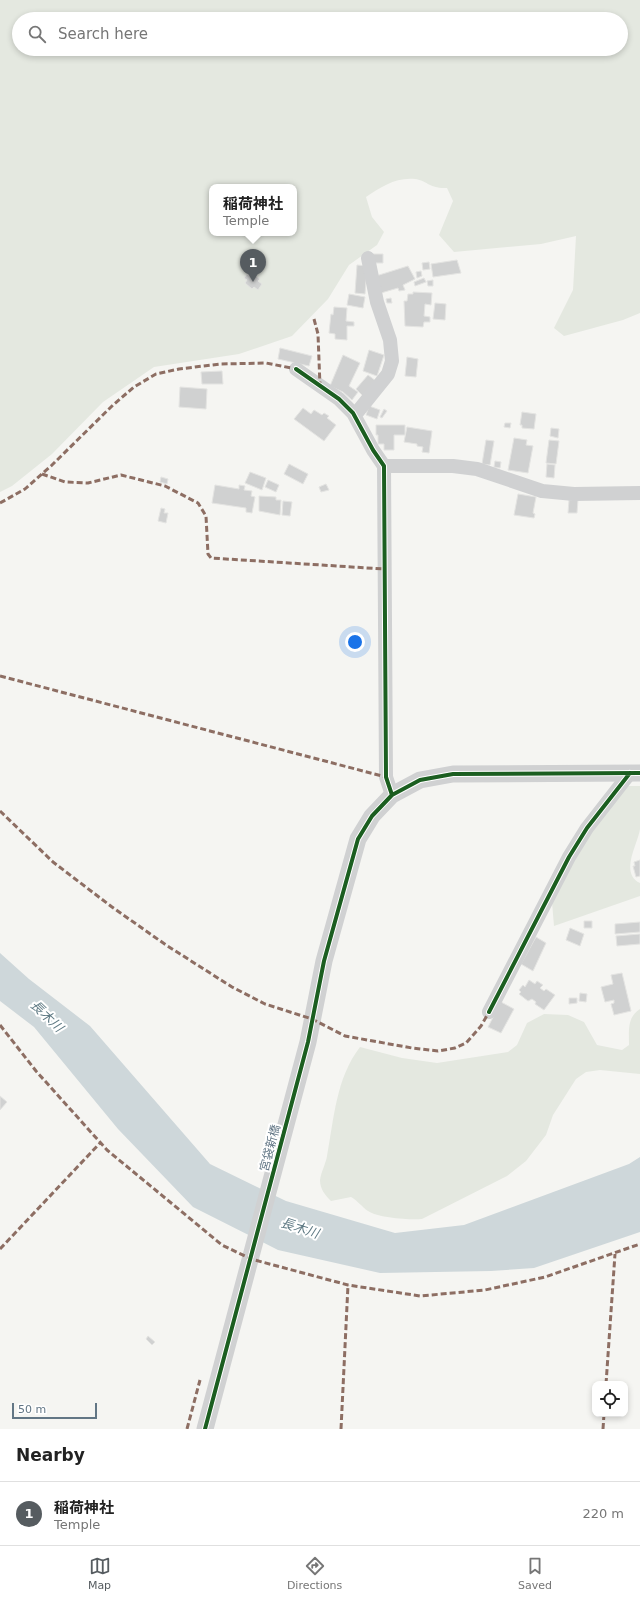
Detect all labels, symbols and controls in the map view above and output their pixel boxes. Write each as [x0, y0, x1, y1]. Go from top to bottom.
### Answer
search box [12, 12, 628, 56]
icon: search [26, 23, 48, 45]
text: Search here [58, 25, 148, 43]
popup [209, 184, 297, 236]
text: 稲荷神社 [223, 195, 283, 213]
text: Temple [223, 213, 269, 228]
pin: 1 [240, 249, 266, 282]
your location [345, 632, 365, 652]
water label: 長木川 [28, 997, 68, 1036]
street label: 宮袋新橋 [257, 1123, 283, 1173]
water label: 長木川 [279, 1215, 323, 1242]
map controls [592, 1381, 628, 1417]
button: locate [592, 1381, 628, 1417]
scale bar [12, 1401, 97, 1420]
text: 50 m [18, 1403, 46, 1416]
text: Nearby [16, 1445, 85, 1465]
text: 稲荷神社 [54, 1499, 114, 1517]
text: 1 [24, 1506, 34, 1521]
text: 220 m [582, 1506, 624, 1521]
text: Temple [54, 1517, 100, 1532]
tab: Map [88, 1555, 111, 1592]
tab: Directions [287, 1555, 342, 1592]
tab: Saved [518, 1555, 552, 1592]

